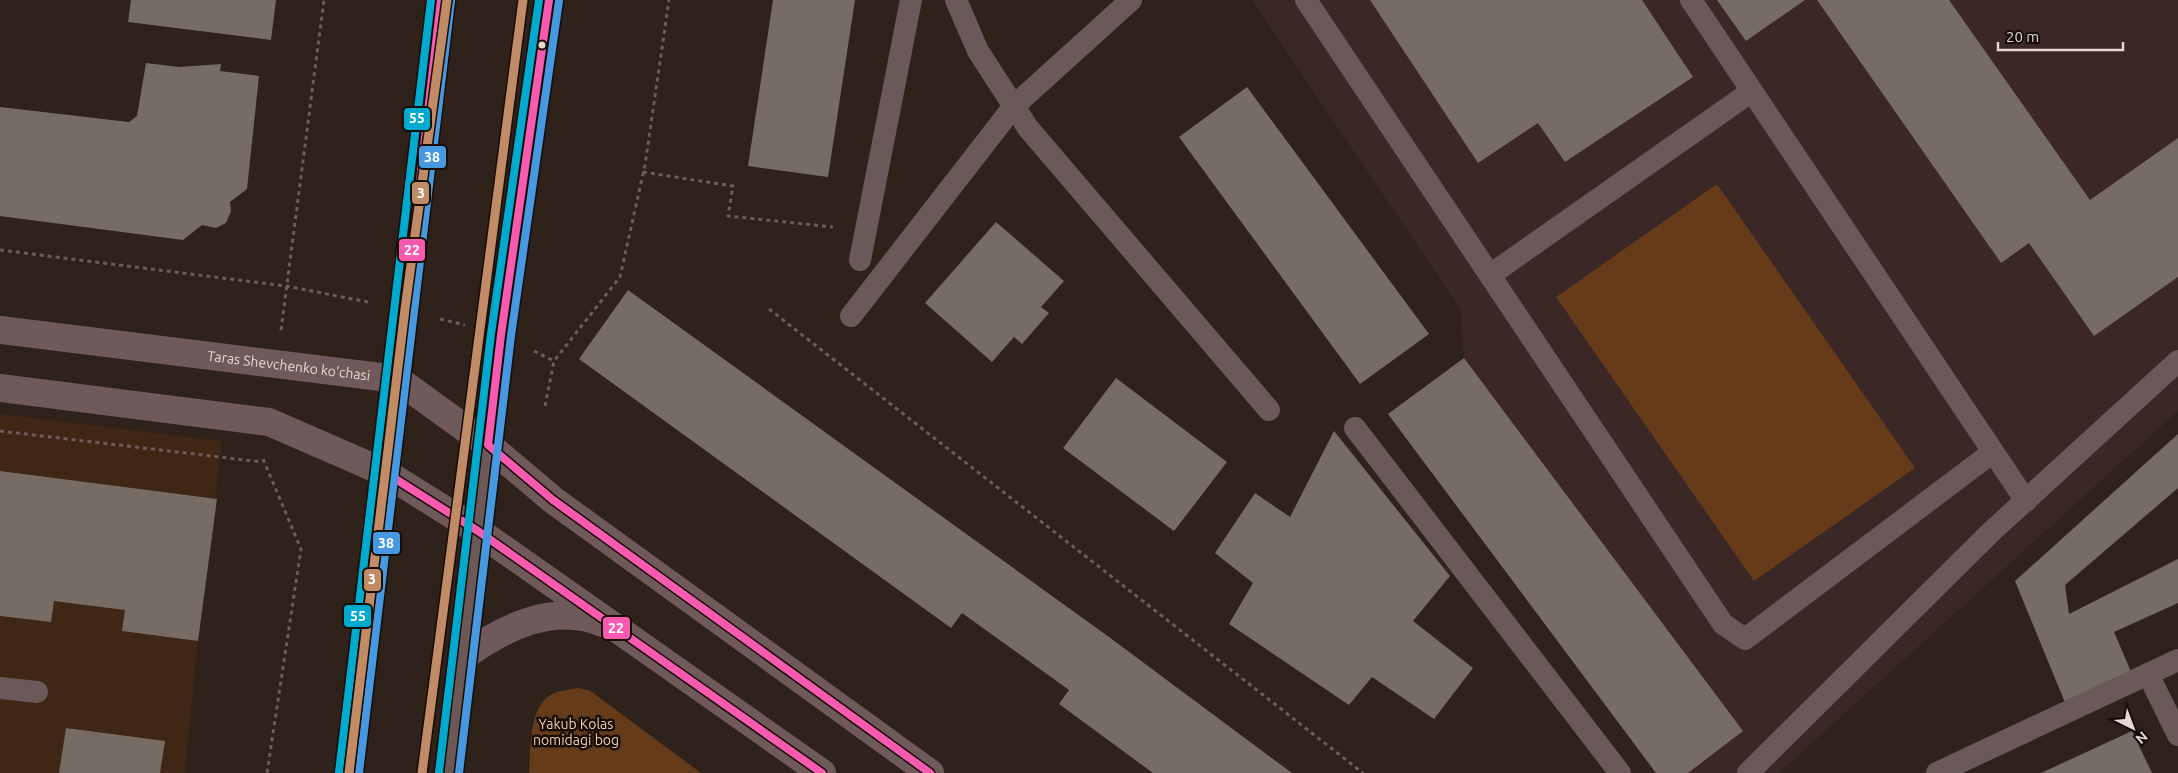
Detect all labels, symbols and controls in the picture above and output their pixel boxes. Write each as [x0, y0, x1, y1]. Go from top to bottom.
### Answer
scale bar [1998, 20, 2123, 52]
text: 20 m [2006, 28, 2039, 45]
unlabelled marker [537, 40, 547, 50]
line badge: 55 [403, 107, 431, 131]
text: 55 [409, 110, 425, 126]
line badge: 38 [418, 145, 447, 169]
text: 38 [424, 149, 440, 165]
line badge: 3 [411, 181, 430, 205]
text: 3 [417, 185, 425, 201]
line badge: 22 [398, 238, 426, 262]
text: 22 [404, 242, 420, 258]
street label: Taras Shevchenko ko'chasi [207, 348, 371, 384]
line badge: 38 [372, 531, 401, 555]
text: 38 [378, 535, 394, 551]
line badge: 3 [363, 568, 382, 592]
text: 3 [368, 571, 376, 587]
line badge: 55 [343, 604, 372, 628]
text: 55 [350, 608, 366, 624]
line badge: 22 [602, 616, 631, 640]
text: 22 [608, 620, 624, 636]
north arrow [2108, 703, 2158, 753]
park label: Yakub Kolas nomidagi bog [533, 716, 619, 748]
text: N [2132, 728, 2151, 747]

